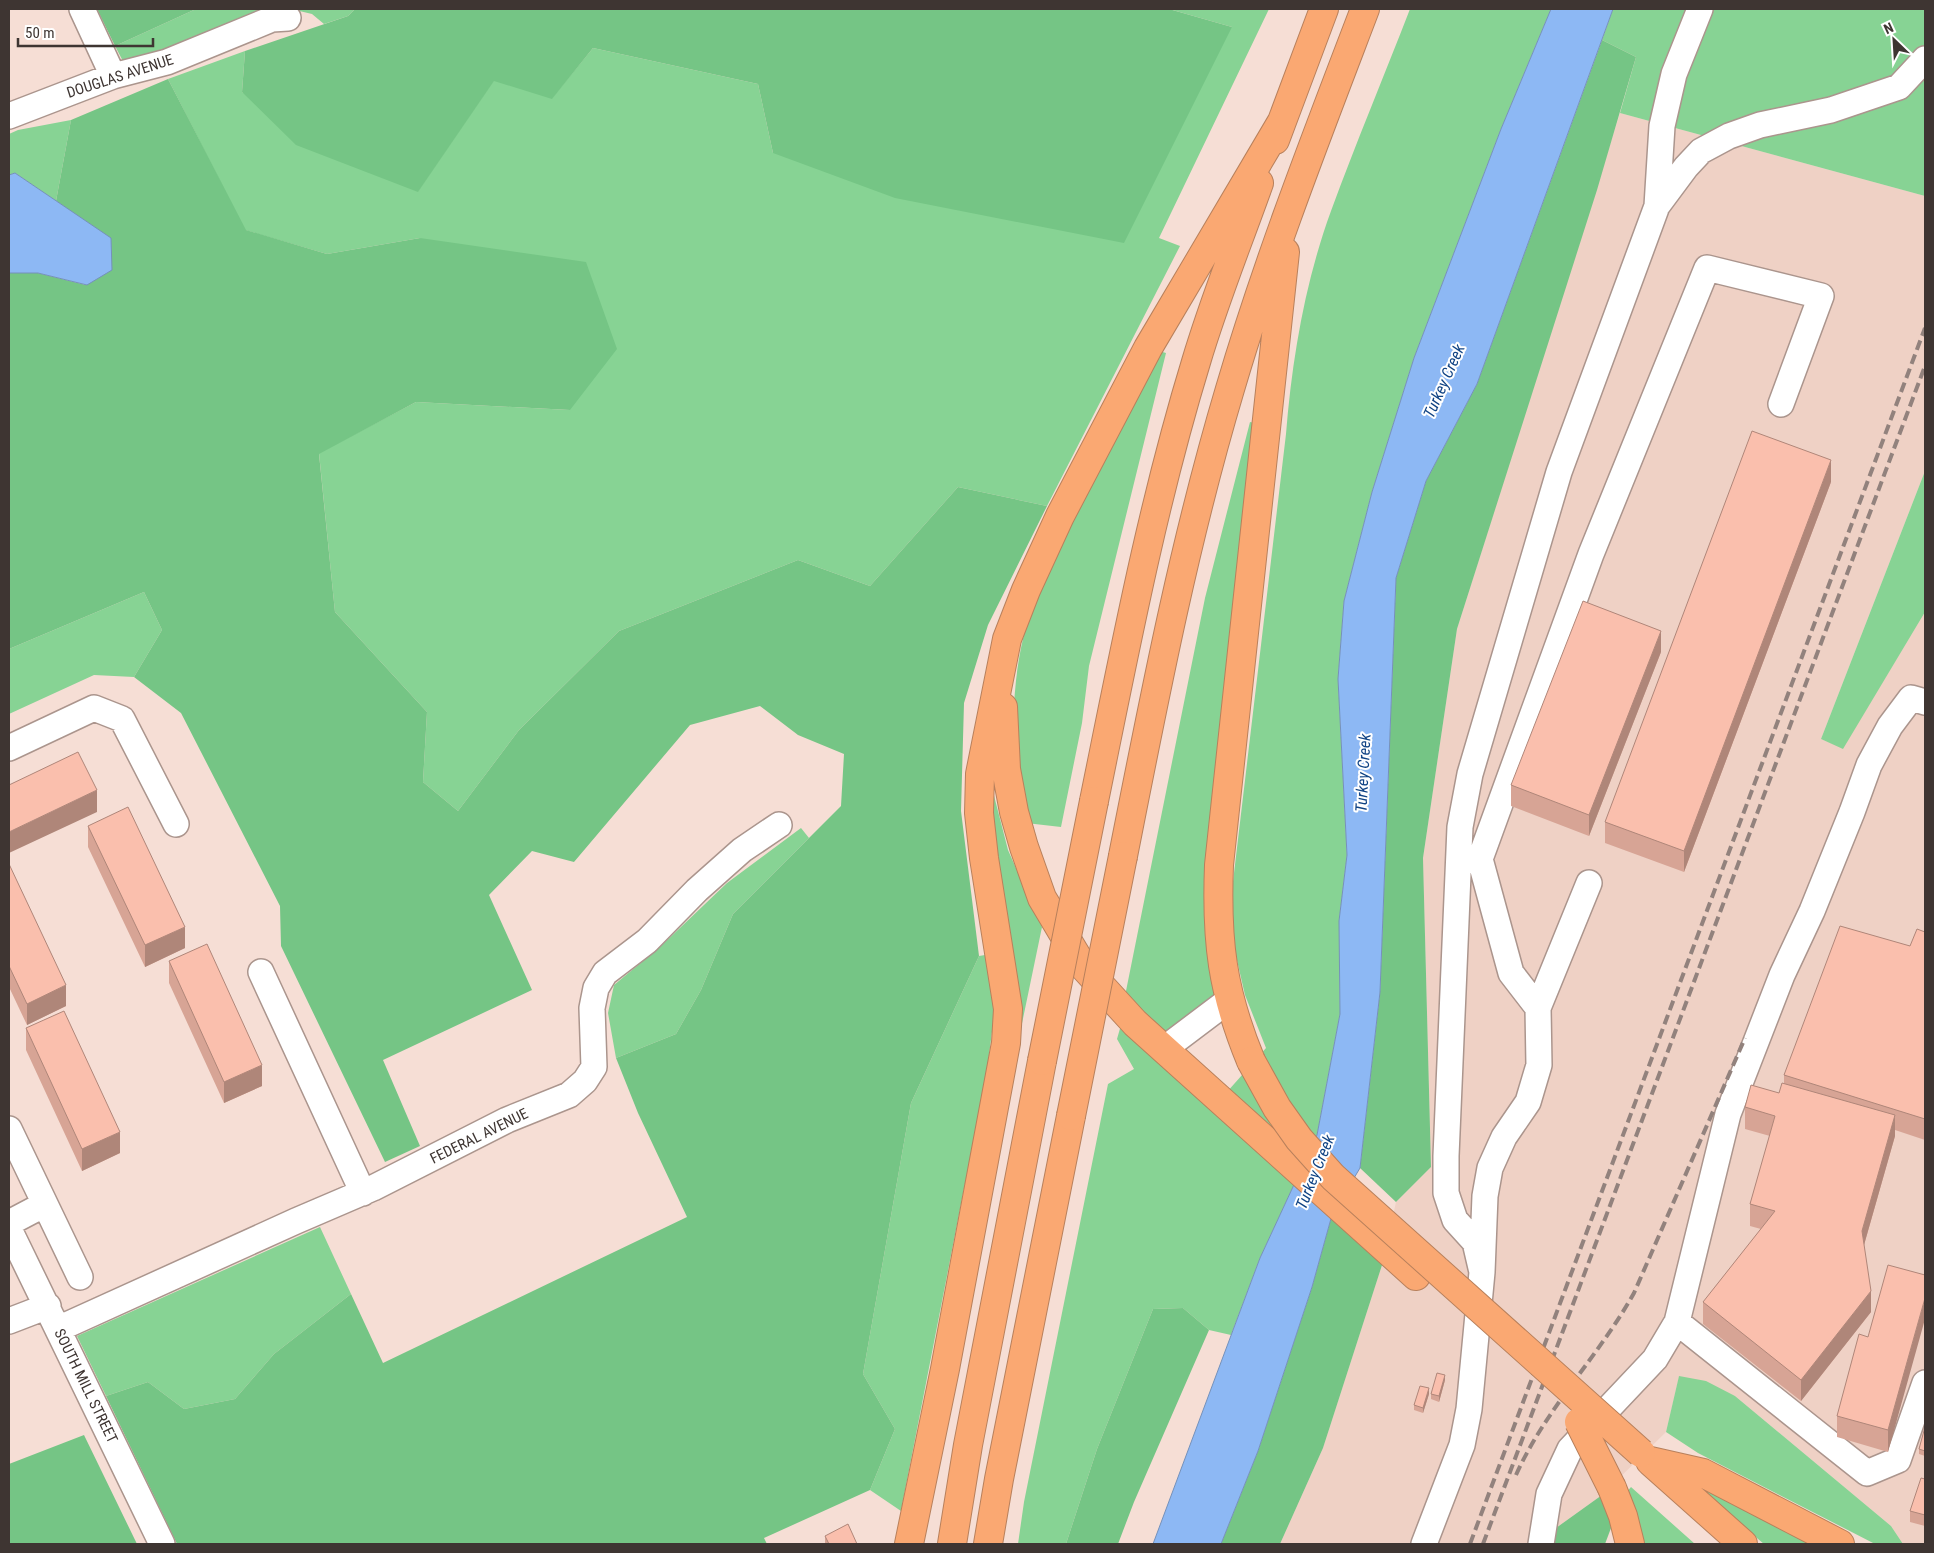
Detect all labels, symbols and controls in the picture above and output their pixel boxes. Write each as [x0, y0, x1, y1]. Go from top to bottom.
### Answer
scale bar [18, 15, 152, 47]
north arrow [1869, 15, 1919, 65]
text: N [1881, 19, 1896, 37]
text: 50 m [25, 24, 55, 42]
street label: DOUGLAS AVENUE [64, 50, 176, 102]
water label: Turkey Creek [1419, 340, 1469, 421]
water label: Turkey Creek [1351, 732, 1375, 813]
street label: FEDERAL AVENUE [427, 1104, 531, 1168]
water label: Turkey Creek [1291, 1131, 1339, 1212]
street label: SOUTH MILL STREET [51, 1326, 122, 1446]

